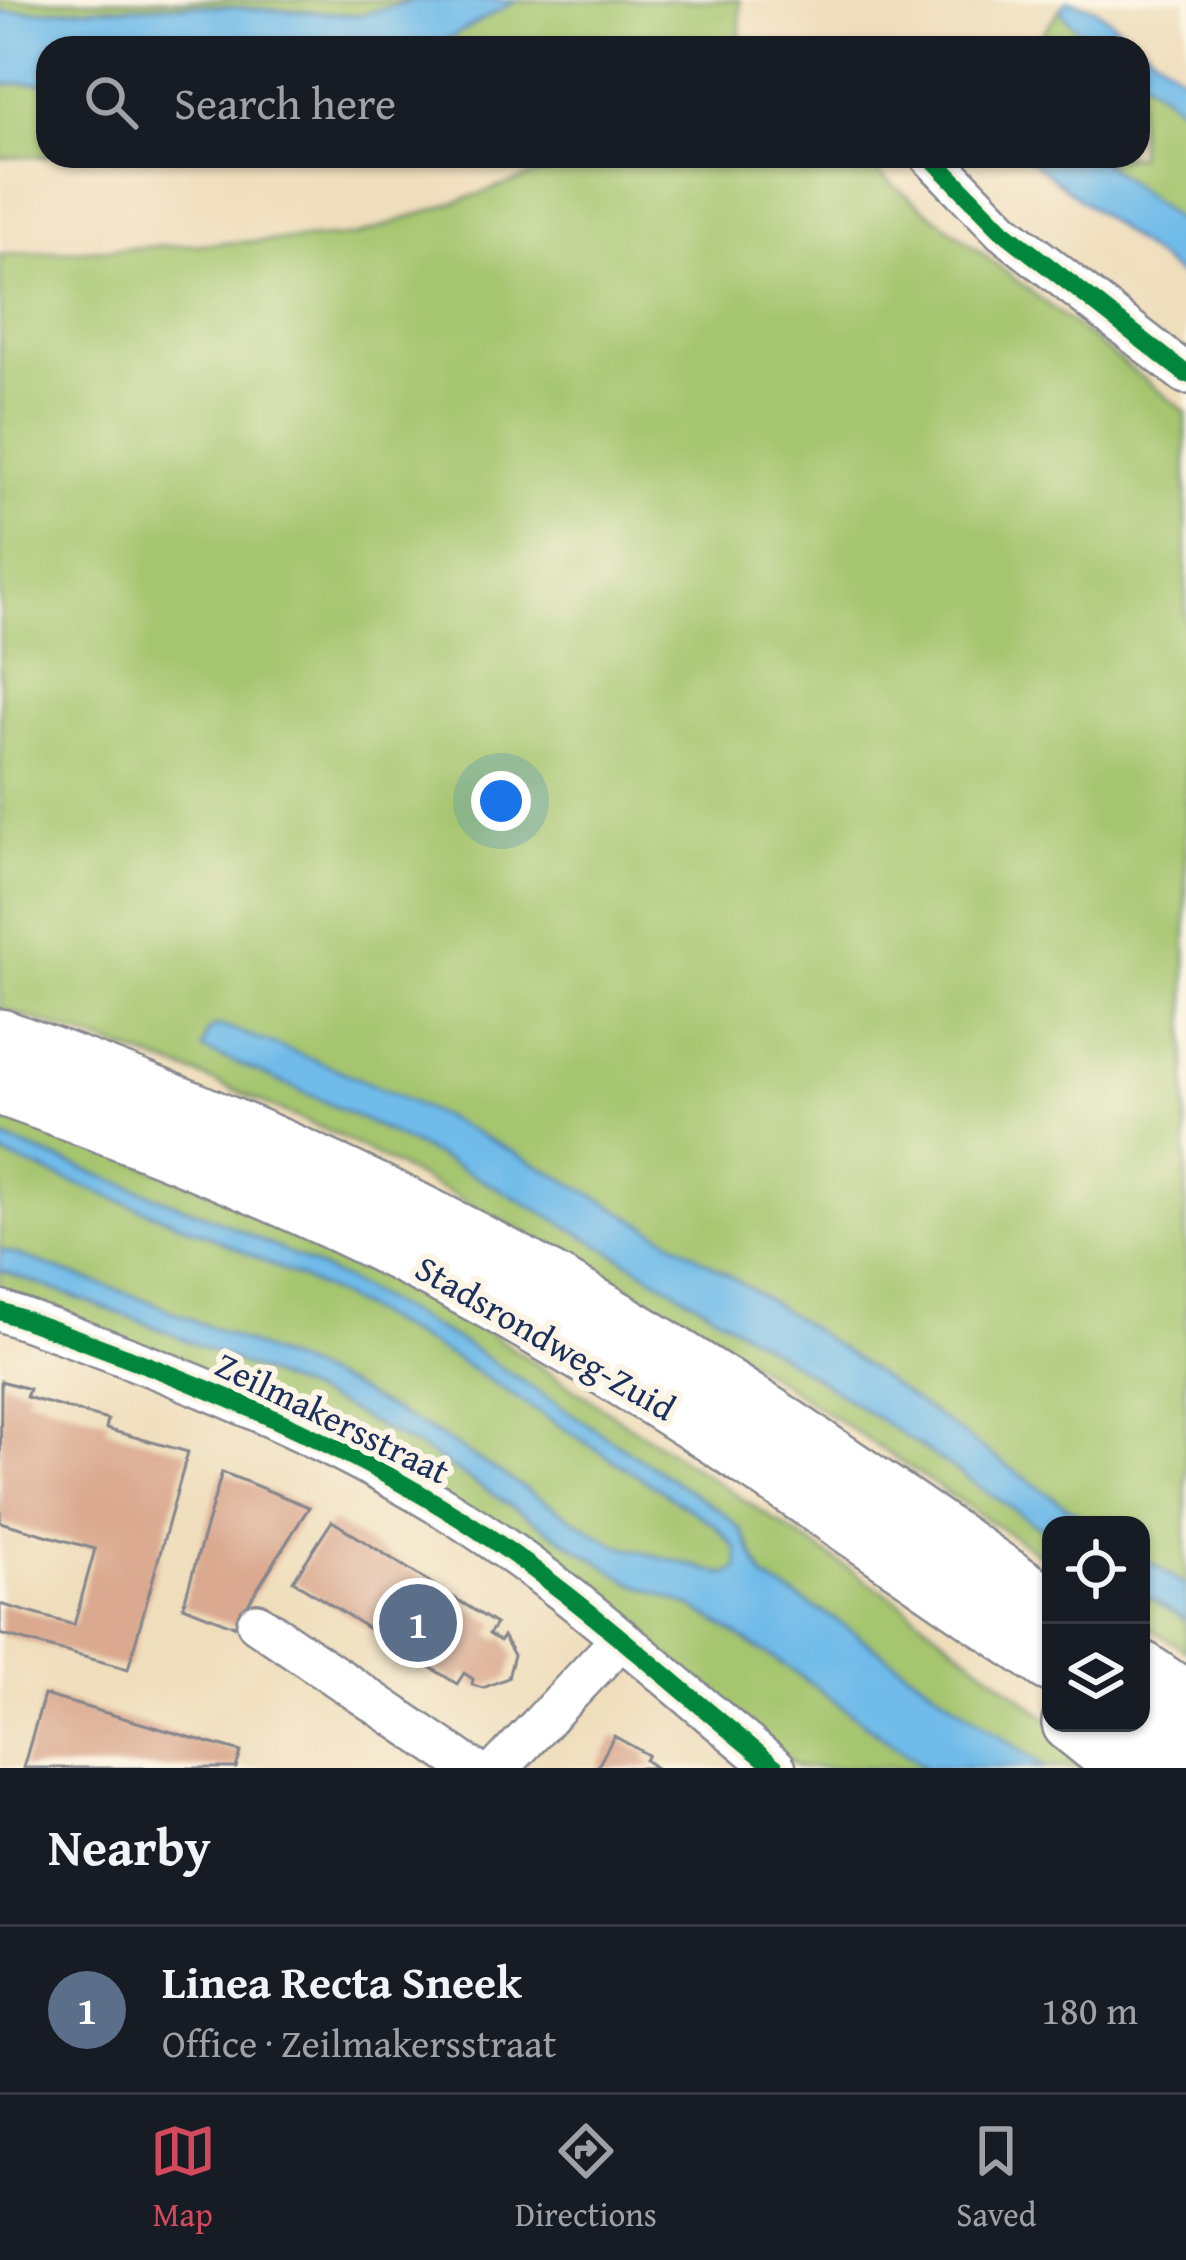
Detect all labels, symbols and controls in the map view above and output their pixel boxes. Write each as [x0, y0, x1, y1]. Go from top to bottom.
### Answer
search box [36, 36, 1150, 168]
icon: search [78, 69, 144, 135]
text: Search here [174, 70, 396, 135]
your location [471, 771, 531, 831]
street label: Stadsrondweg-Zuid [406, 1241, 686, 1433]
street label: Zeilmakersstraat [207, 1337, 459, 1497]
map controls [1042, 1516, 1150, 1732]
button: locate [1042, 1516, 1150, 1624]
pin: 1 [379, 1578, 457, 1668]
button: layers [1042, 1624, 1150, 1732]
text: Nearby [48, 1809, 211, 1884]
text: Linea Recta Sneek [162, 1949, 522, 2014]
text: 1 [77, 1981, 97, 2038]
text: 180 m [1041, 1981, 1138, 2038]
text: Office · Zeilmakersstraat [162, 2014, 557, 2071]
tab: Map [150, 2118, 216, 2238]
tab: Directions [515, 2118, 657, 2238]
tab: Saved [956, 2118, 1036, 2238]

